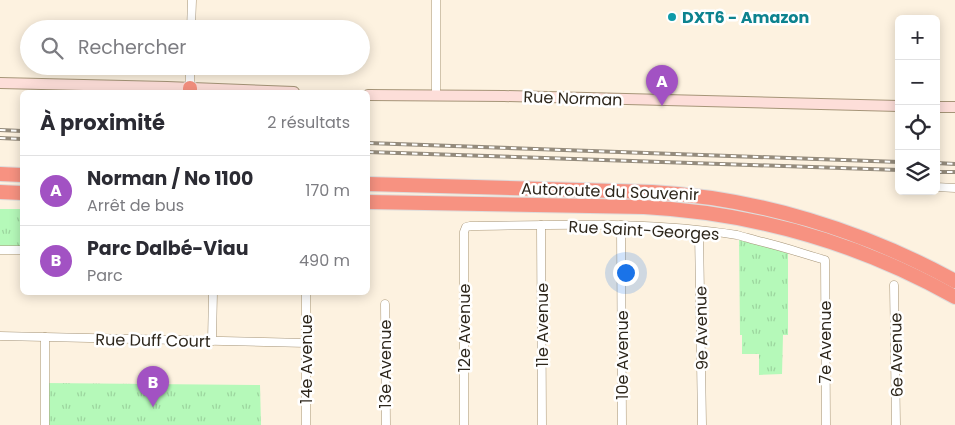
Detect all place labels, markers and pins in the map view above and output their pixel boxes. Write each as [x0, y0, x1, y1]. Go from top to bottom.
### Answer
place label: DXT6 - Amazon [682, 6, 809, 29]
marker: DXT6 - Amazon [666, 11, 678, 23]
pin: A [646, 65, 678, 106]
pin: B [137, 366, 169, 407]

